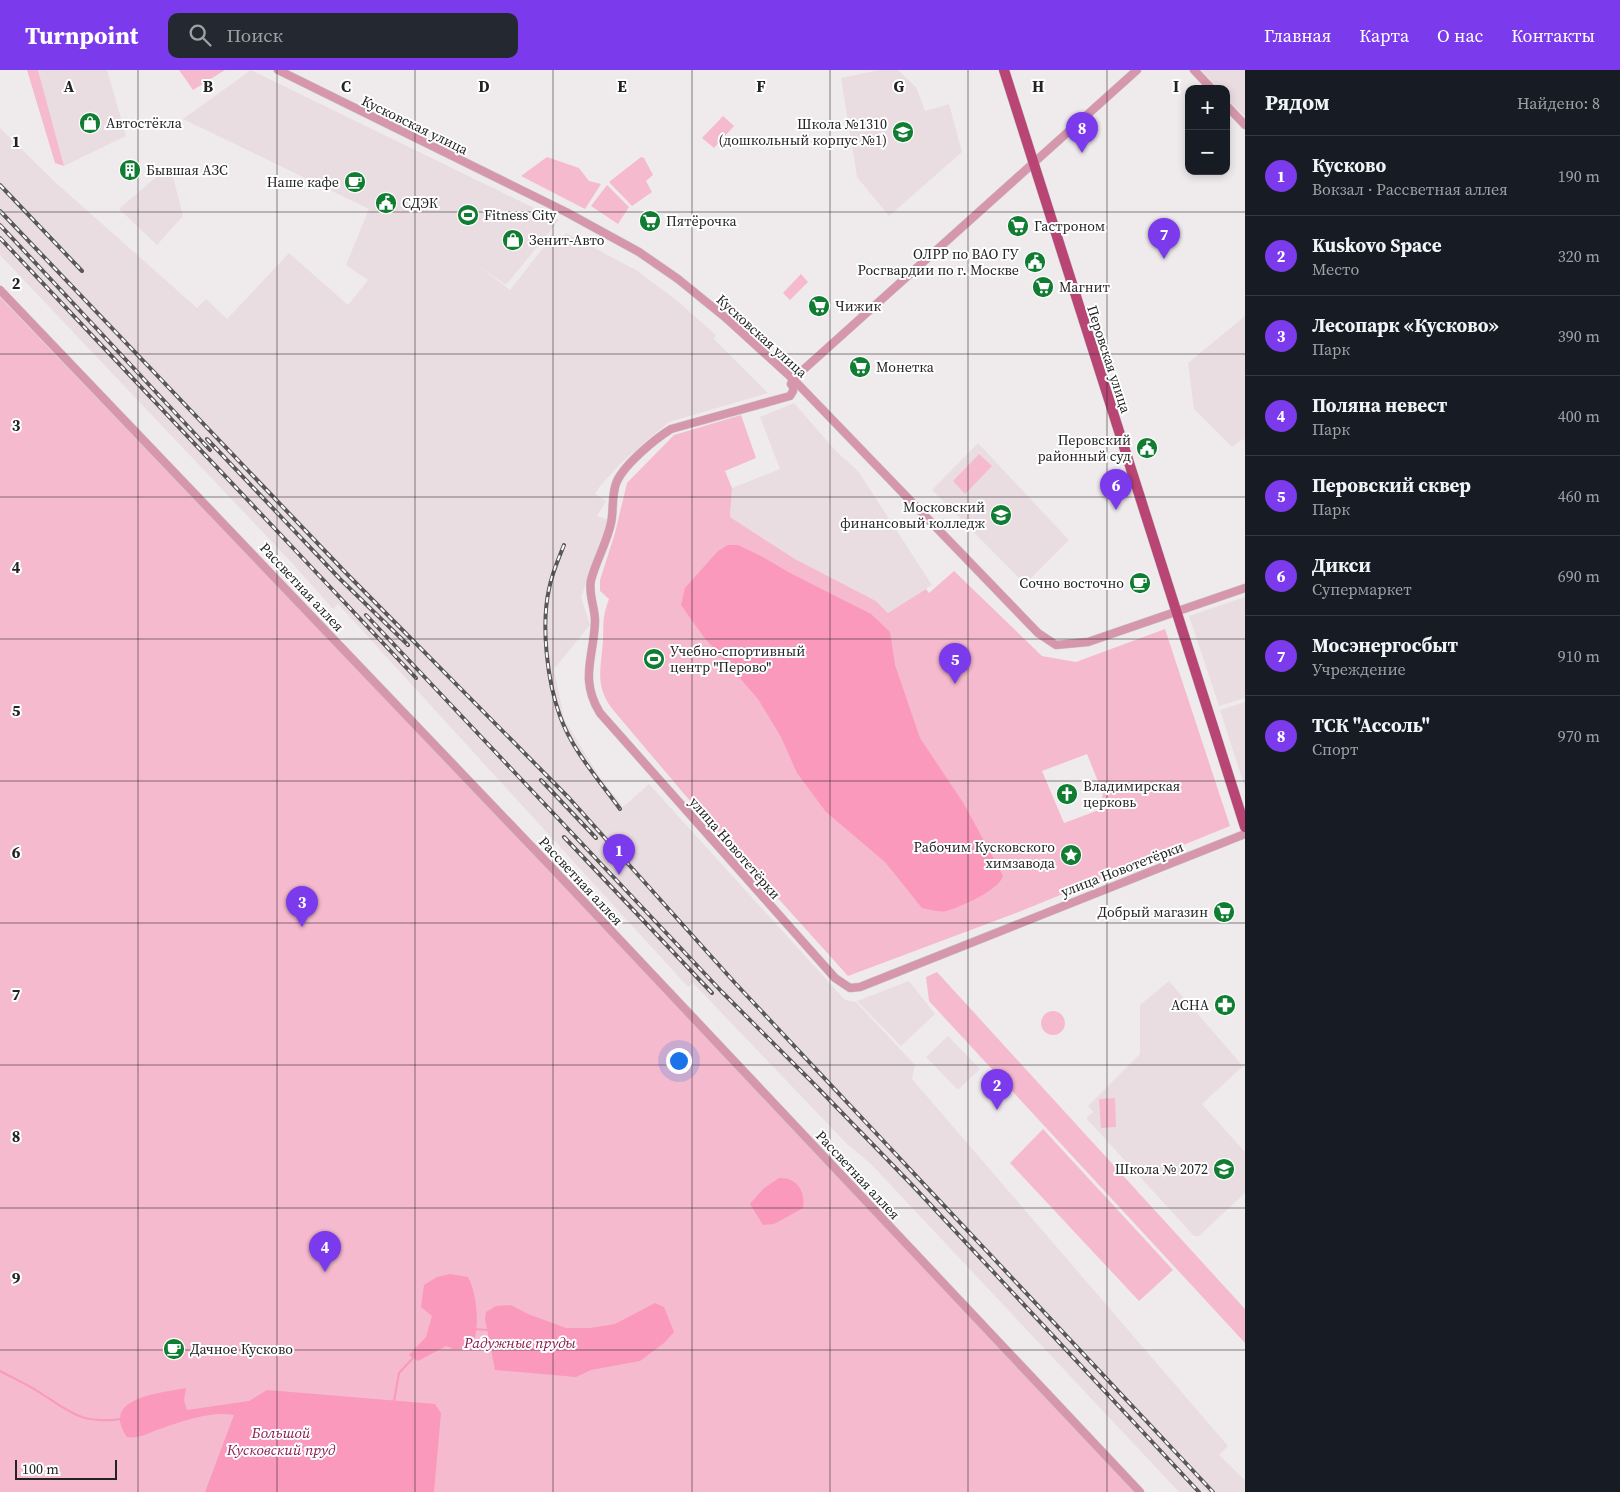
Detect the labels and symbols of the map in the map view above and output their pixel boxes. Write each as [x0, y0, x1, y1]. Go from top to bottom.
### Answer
text: A [64, 75, 75, 97]
text: B [203, 75, 214, 97]
text: C [341, 75, 351, 97]
text: D [478, 75, 490, 97]
text: E [617, 75, 627, 97]
text: F [756, 75, 766, 97]
text: G [894, 75, 905, 97]
text: H [1032, 75, 1044, 97]
text: I [1173, 75, 1179, 97]
street label: Кусковская улица [358, 91, 472, 160]
shop icon: Автостёкла [78, 111, 102, 135]
pin: 8 [1066, 112, 1098, 153]
place label: Автостёкла [106, 113, 183, 133]
place label: Школа №1310 (дошкольный корпус №1) [718, 114, 887, 150]
school or university icon: Школа №1310 (дошкольный корпус №1) [891, 120, 915, 144]
text: 1 [12, 130, 20, 152]
building icon: Бывшая АЗС [118, 158, 142, 182]
place label: Бывшая АЗС [146, 160, 228, 180]
cafe icon: Наше кафе [343, 170, 367, 194]
place label: Наше кафе [267, 172, 339, 192]
public building icon: СДЭК [374, 191, 398, 215]
place label: СДЭК [402, 193, 439, 213]
sports icon: Fitness City [456, 203, 480, 227]
place label: Fitness City [484, 205, 557, 225]
supermarket icon: Пятёрочка [638, 209, 662, 233]
place label: Пятёрочка [666, 211, 738, 231]
supermarket icon: Гастроном [1006, 214, 1030, 238]
place label: Гастроном [1034, 216, 1105, 236]
pin: 7 [1148, 218, 1180, 259]
shop icon: Зенит-Авто [501, 228, 525, 252]
place label: Зенит-Авто [529, 230, 605, 250]
place label: ОЛРР по ВАО ГУ Росгвардии по г. Москве [857, 244, 1020, 280]
public building icon: ОЛРР по ВАО ГУ Росгвардии по г. Москве [1023, 250, 1047, 274]
text: 2 [12, 272, 21, 294]
supermarket icon: Магнит [1031, 275, 1055, 299]
place label: Магнит [1059, 277, 1110, 297]
street label: Кусковская улица [712, 290, 812, 383]
supermarket icon: Чижик [807, 294, 831, 318]
place label: Чижик [835, 296, 881, 316]
street label: Перовская улица [1082, 303, 1136, 416]
supermarket icon: Монетка [848, 355, 872, 379]
place label: Монетка [876, 357, 935, 377]
text: 3 [12, 414, 21, 436]
place label: Перовский районный суд [1037, 430, 1131, 466]
public building icon: Перовский районный суд [1135, 436, 1159, 460]
pin: 6 [1100, 469, 1132, 510]
place label: Московский финансовый колледж [840, 497, 985, 533]
school or university icon: Московский финансовый колледж [989, 503, 1013, 527]
street label: Рассветная аллея [255, 538, 349, 636]
text: 4 [12, 556, 21, 578]
cafe icon: Сочно восточно [1128, 571, 1152, 595]
place label: Сочно восточно [1019, 573, 1124, 593]
place label: Учебно-спортивный центр "Перово" [670, 641, 805, 677]
pin: 5 [939, 643, 971, 684]
sports icon: Учебно-спортивный центр "Перово" [642, 647, 666, 671]
text: 5 [12, 699, 21, 721]
place label: Владимирская церковь [1083, 776, 1180, 812]
church icon: Владимирская церковь [1055, 782, 1079, 806]
street label: улица Новотетёрки [685, 792, 785, 904]
street label: Рассветная аллея [534, 832, 628, 930]
pin: 1 [603, 834, 635, 875]
street label: улица Новотетёрки [1058, 836, 1186, 902]
place label: Рабочим Кусковского химзавода [914, 837, 1056, 873]
text: 6 [12, 841, 21, 863]
place icon: Рабочим Кусковского химзавода [1059, 843, 1083, 867]
pin: 3 [286, 886, 318, 927]
supermarket icon: Добрый магазин [1212, 900, 1236, 924]
place label: Добрый магазин [1097, 902, 1208, 922]
text: 7 [12, 983, 21, 1005]
pharmacy icon: АСНА [1213, 993, 1237, 1017]
place label: АСНА [1171, 995, 1210, 1015]
your location [666, 1048, 692, 1074]
pin: 2 [981, 1069, 1013, 1110]
text: 8 [12, 1125, 20, 1147]
street label: Рассветная аллея [811, 1126, 905, 1224]
school or university icon: Школа № 2072 [1212, 1157, 1236, 1181]
place label: Школа № 2072 [1115, 1159, 1208, 1179]
pin: 4 [309, 1231, 341, 1272]
text: 9 [12, 1267, 21, 1289]
water label: Радужные пруды [463, 1332, 576, 1353]
cafe icon: Дачное Кусково [162, 1337, 186, 1361]
place label: Дачное Кусково [190, 1339, 293, 1359]
water label: Большой Кусковский пруд [226, 1422, 336, 1460]
scale bar [15, 1457, 118, 1480]

